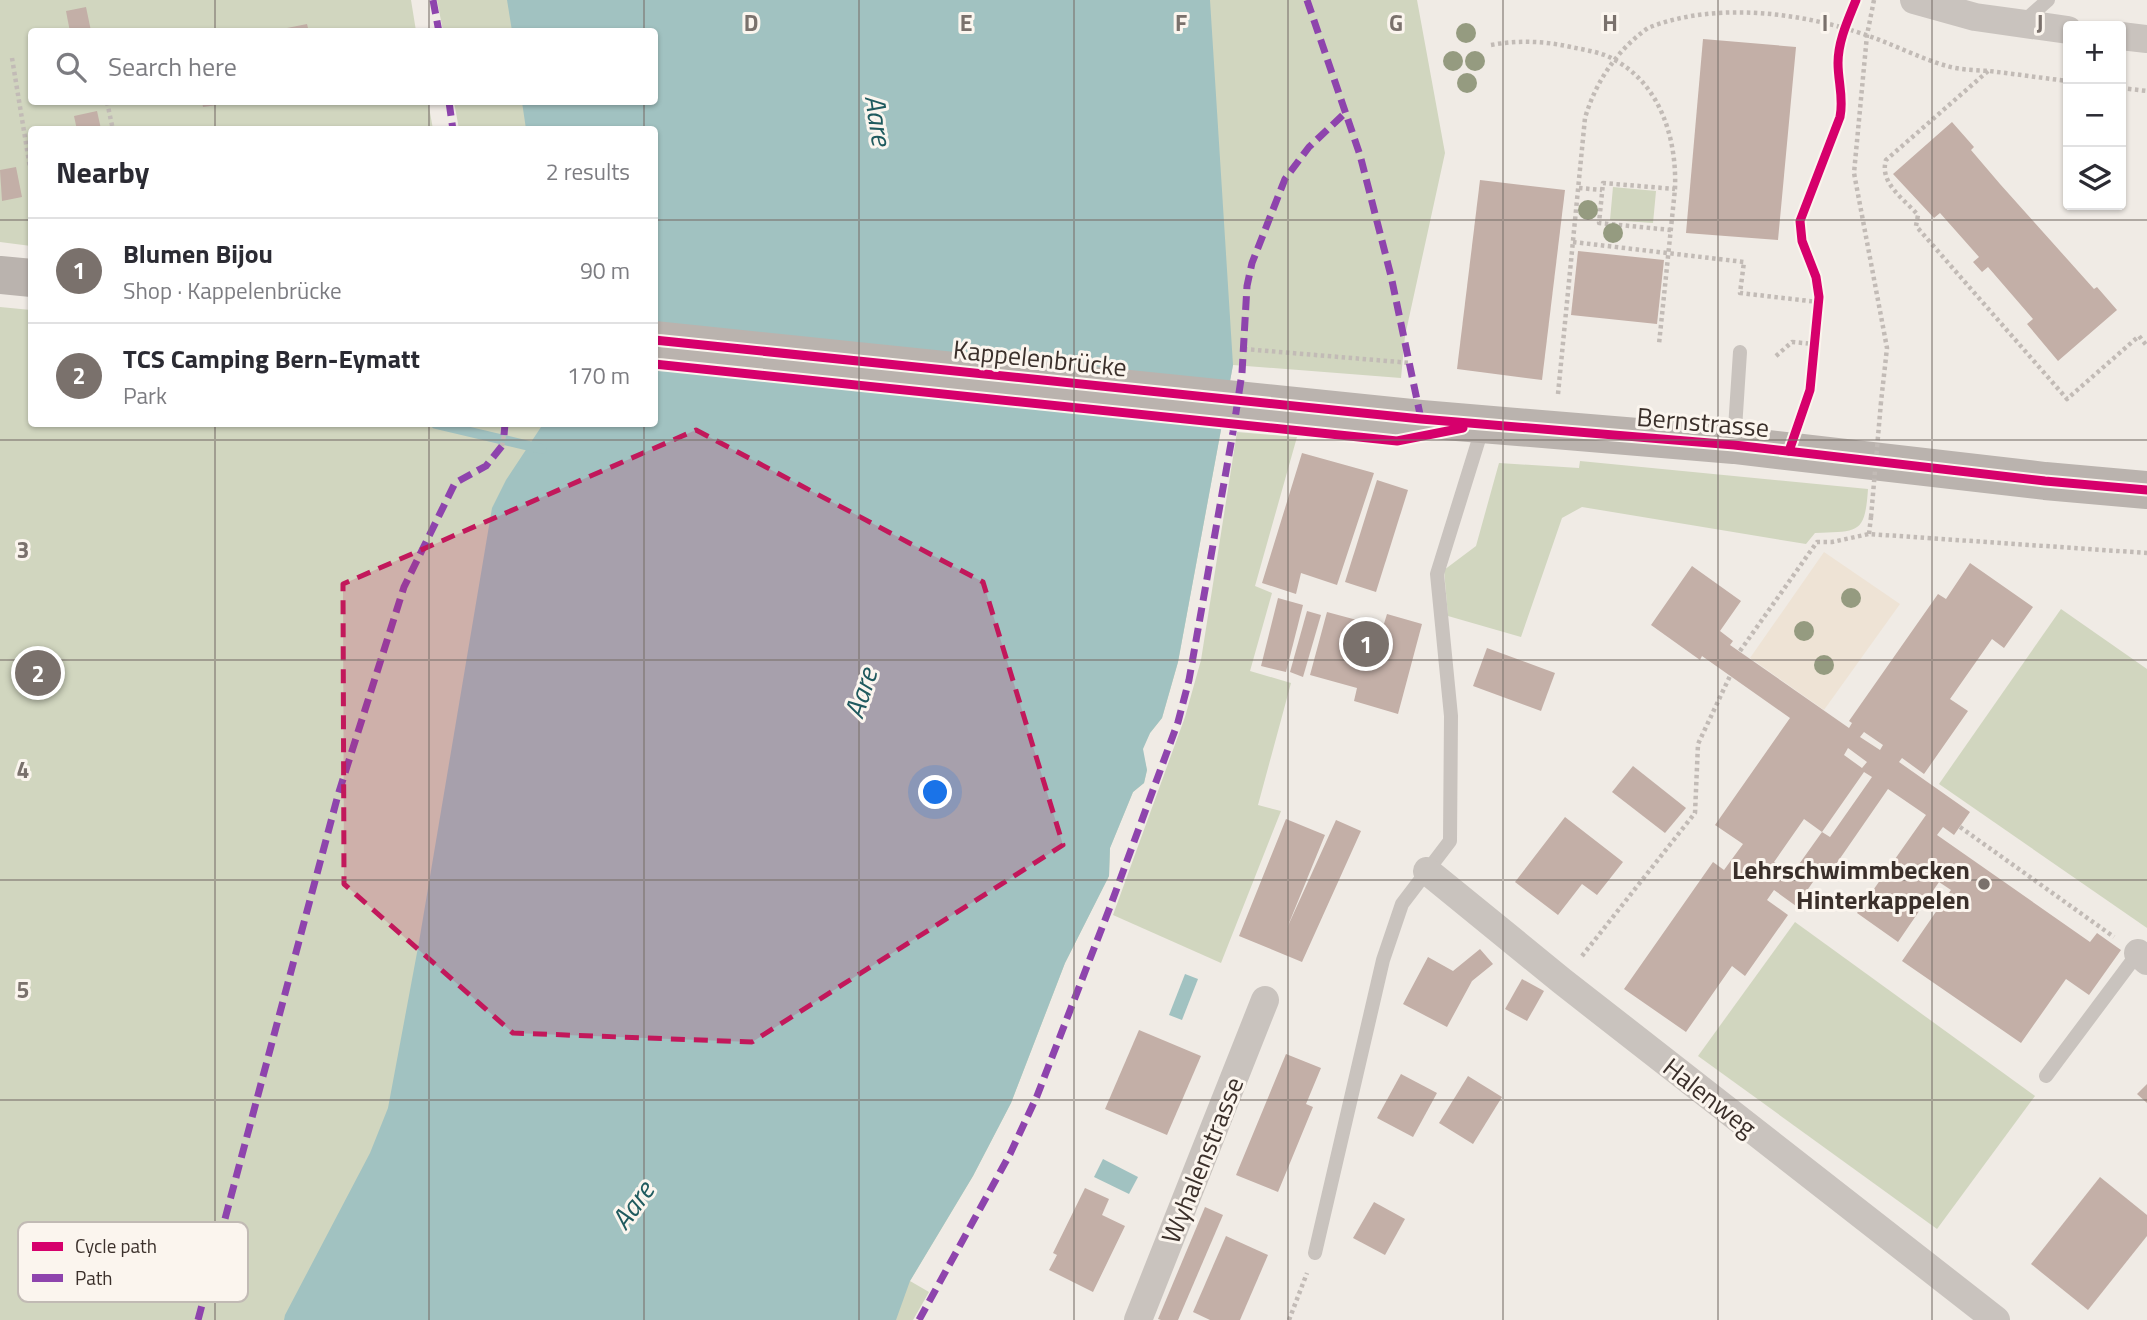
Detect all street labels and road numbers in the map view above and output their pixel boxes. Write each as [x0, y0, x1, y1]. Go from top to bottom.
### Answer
street label: Kappelenbrücke [951, 329, 1129, 387]
street label: Bernstrasse [1635, 397, 1771, 447]
street label: Halenweg [1655, 1048, 1765, 1146]
street label: Wyhalenstrasse [1151, 1071, 1253, 1249]

